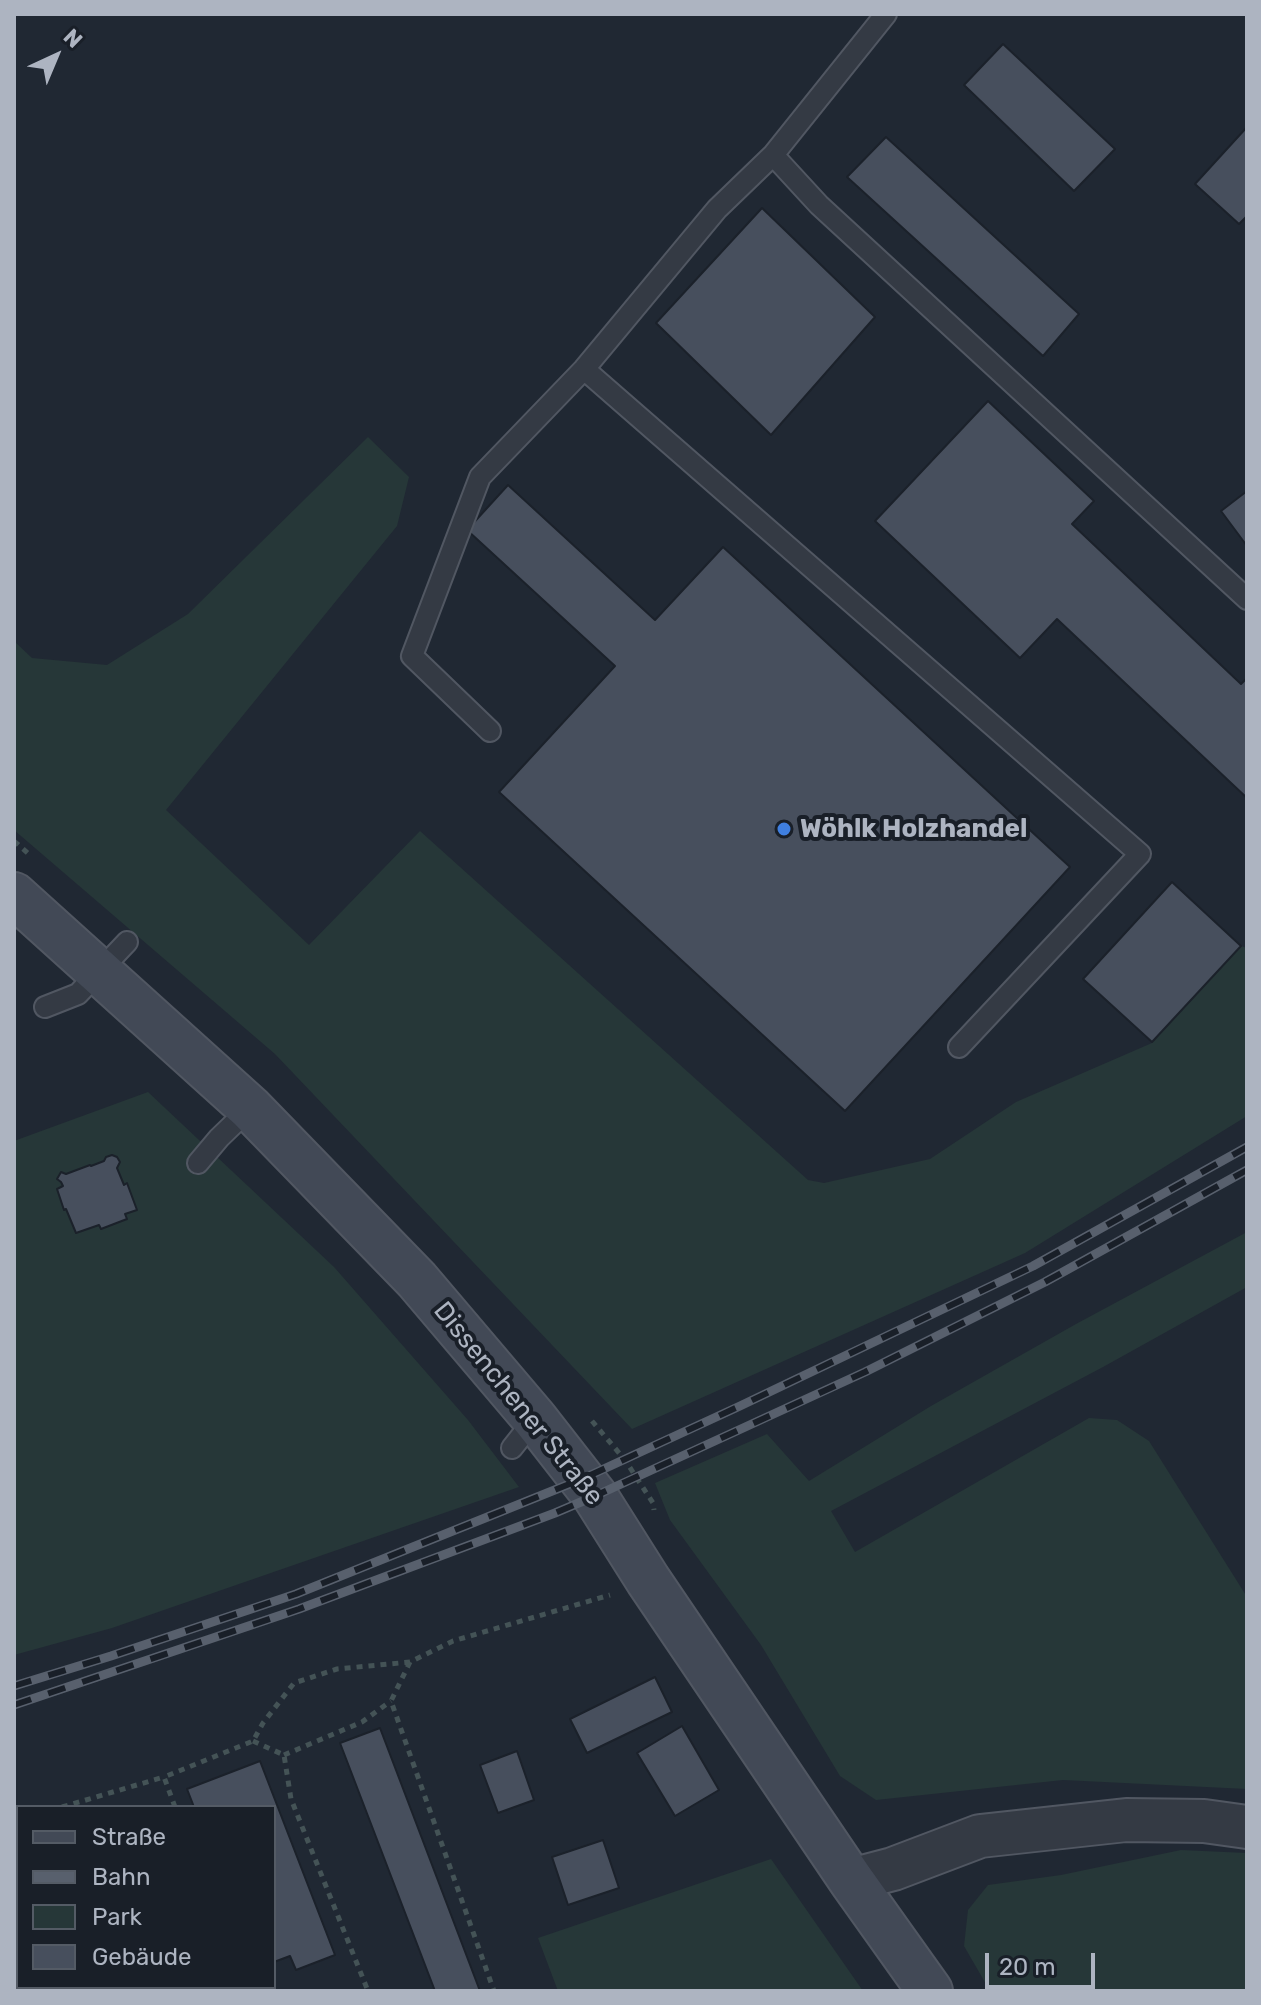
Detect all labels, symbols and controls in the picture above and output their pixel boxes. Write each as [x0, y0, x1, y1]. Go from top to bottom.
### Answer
north arrow [16, 16, 96, 96]
text: N [58, 23, 88, 54]
place label: Wöhlk Holzhandel [800, 813, 1027, 845]
marker: Wöhlk Holzhandel [775, 820, 793, 838]
street label: Dissenchener Straße [426, 1296, 610, 1512]
legend [16, 1805, 276, 1989]
text: Straße [92, 1823, 166, 1851]
text: Bahn [92, 1863, 150, 1891]
text: Park [92, 1903, 142, 1931]
scale bar [989, 1937, 1099, 1987]
text: Gebäude [92, 1943, 191, 1971]
text: 20 m [999, 1953, 1056, 1981]

